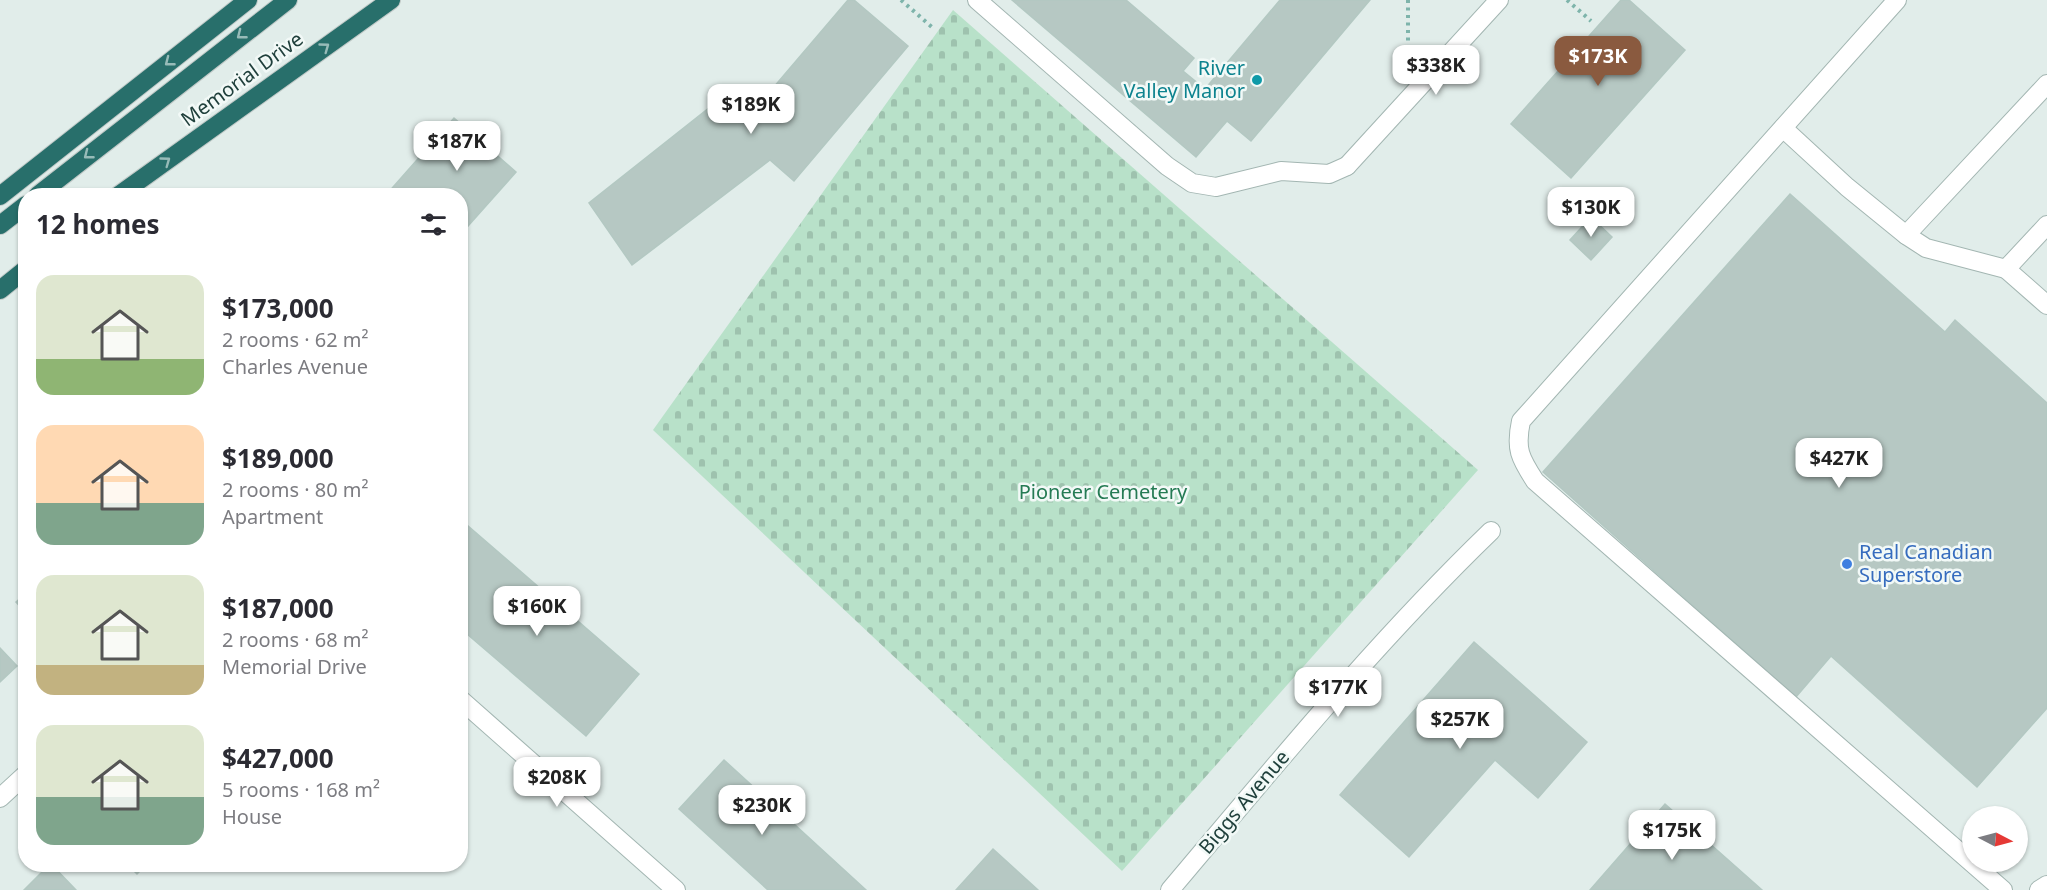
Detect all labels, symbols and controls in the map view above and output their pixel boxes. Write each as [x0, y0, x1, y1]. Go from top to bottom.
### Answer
street label: Memorial Drive [175, 25, 308, 132]
one-way arrow [237, 27, 248, 38]
pin: $173K [1556, 36, 1640, 87]
text: $173K [1568, 42, 1628, 69]
one-way arrow [318, 43, 329, 54]
pin: $338K [1394, 45, 1478, 96]
text: $338K [1406, 51, 1466, 78]
one-way arrow [165, 54, 176, 65]
place label: River Valley Manor [1124, 54, 1245, 104]
marker: River Valley Manor [1250, 73, 1264, 87]
pin: $189K [709, 84, 793, 135]
text: $189K [721, 90, 781, 117]
pin: $187K [415, 121, 499, 172]
text: $187K [427, 127, 487, 154]
one-way arrow [84, 148, 95, 159]
one-way arrow [160, 157, 171, 168]
pin: $130K [1549, 187, 1633, 238]
text: $130K [1561, 193, 1621, 220]
text: 12 homes [36, 206, 160, 242]
icon: filters [417, 208, 450, 241]
text: $173,000 [222, 290, 334, 326]
icon: home [84, 299, 156, 371]
text: 2 rooms · 62 m² [222, 326, 369, 353]
text: Charles Avenue [222, 353, 368, 380]
pin: $427K [1797, 438, 1881, 489]
text: $189,000 [222, 440, 334, 476]
text: $427K [1809, 444, 1869, 471]
icon: home [84, 449, 156, 521]
text: 2 rooms · 80 m² [222, 476, 369, 503]
park label: Pioneer Cemetery [1019, 478, 1188, 505]
text: Apartment [222, 503, 323, 530]
place label: Real Canadian Superstore [1859, 538, 1993, 588]
marker: Real Canadian Superstore [1840, 557, 1854, 571]
pin: $160K [495, 586, 579, 637]
text: $187,000 [222, 590, 334, 626]
text: $160K [507, 592, 567, 619]
icon: home [84, 599, 156, 671]
text: 2 rooms · 68 m² [222, 626, 369, 653]
text: Memorial Drive [222, 653, 367, 680]
pin: $177K [1296, 667, 1380, 718]
text: $177K [1308, 673, 1368, 700]
pin: $257K [1418, 699, 1502, 750]
text: $257K [1430, 705, 1490, 732]
text: $427,000 [222, 740, 334, 776]
street label: Biggs Avenue [1192, 744, 1295, 859]
icon: home [84, 749, 156, 821]
pin: $208K [515, 757, 599, 808]
text: $208K [527, 763, 587, 790]
text: 5 rooms · 168 m² [222, 776, 380, 803]
pin: $230K [720, 785, 804, 836]
text: $230K [732, 791, 792, 818]
text: House [222, 803, 282, 830]
north arrow [1962, 806, 2028, 872]
map controls [1962, 806, 2028, 872]
pin: $175K [1630, 810, 1714, 861]
text: $175K [1642, 816, 1702, 843]

